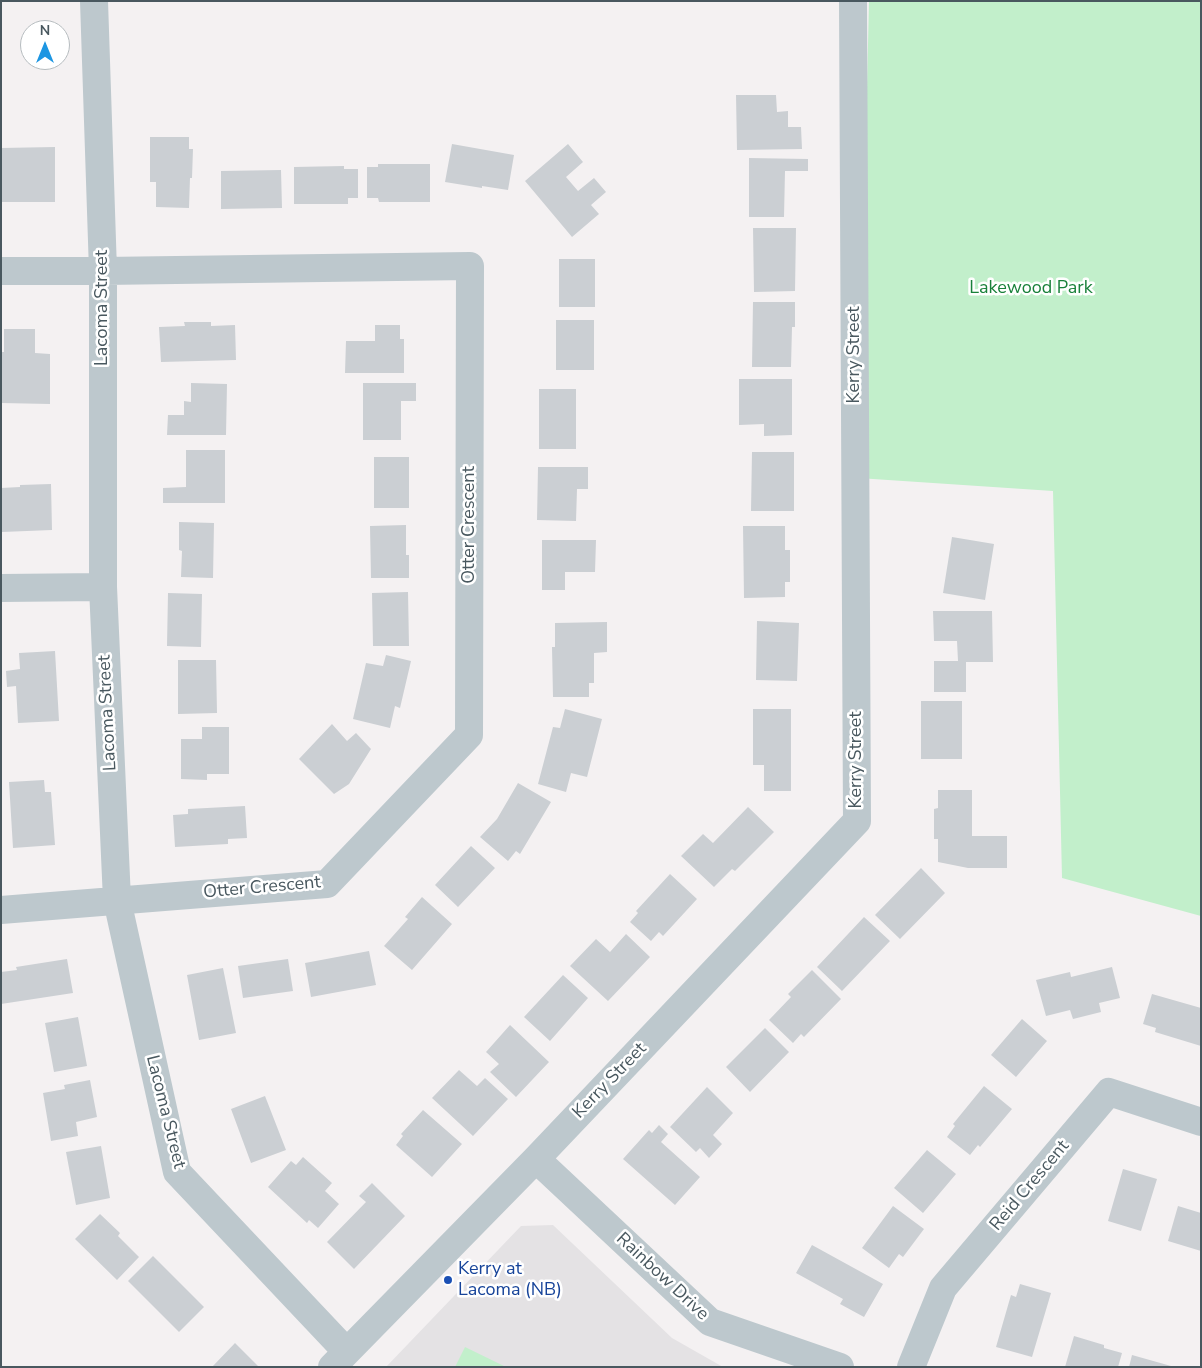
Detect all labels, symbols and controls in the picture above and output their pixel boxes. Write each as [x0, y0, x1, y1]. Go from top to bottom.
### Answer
north arrow [20, 20, 70, 70]
text: N [40, 21, 50, 40]
street label: Lacoma Street [92, 250, 114, 366]
park label: Lakewood Park [969, 278, 1093, 300]
street label: Kerry Street [844, 306, 866, 404]
street label: Otter Crescent [459, 466, 481, 584]
street label: Lacoma Street [94, 654, 122, 772]
street label: Kerry Street [846, 711, 868, 809]
street label: Otter Crescent [202, 872, 322, 904]
street label: Kerry Street [569, 1039, 651, 1123]
street label: Lacoma Street [140, 1053, 190, 1171]
street label: Reid Crescent [986, 1136, 1074, 1236]
street label: Rainbow Drive [611, 1229, 713, 1325]
place label: Kerry at Lacoma (NB) [458, 1259, 562, 1302]
marker: Kerry at Lacoma (NB) [442, 1274, 454, 1286]

